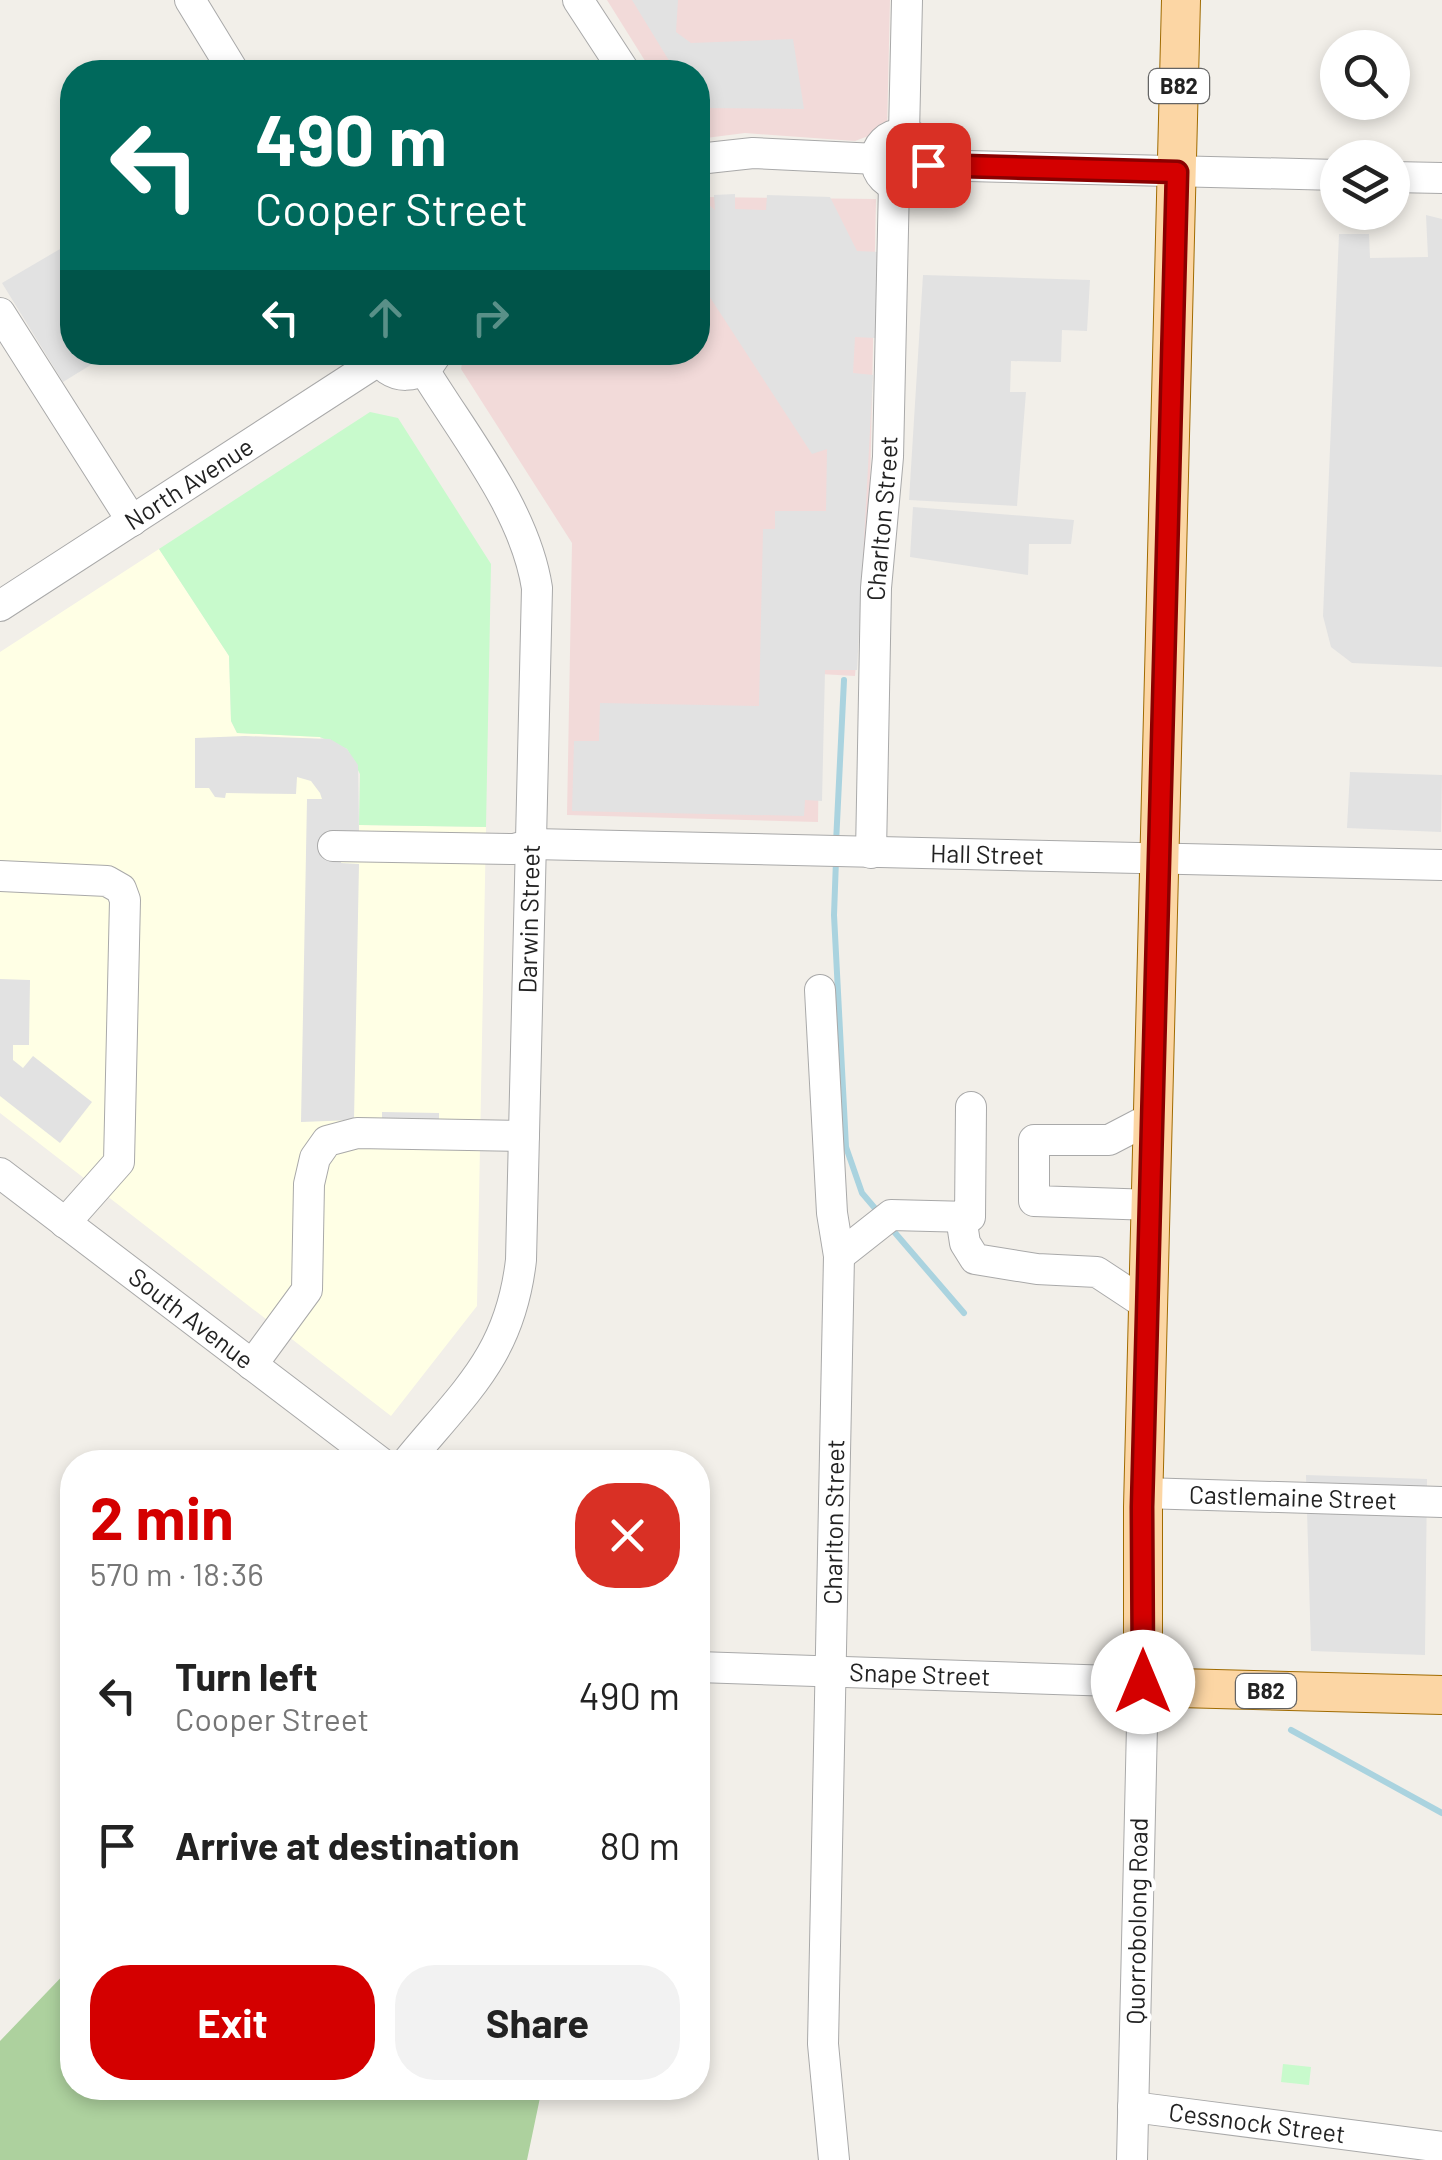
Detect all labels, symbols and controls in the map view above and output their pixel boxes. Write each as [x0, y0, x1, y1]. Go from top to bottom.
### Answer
map controls [1320, 30, 1410, 230]
button: search [1320, 30, 1410, 120]
road number: B82 [1149, 69, 1209, 103]
text: 490 m [255, 96, 447, 180]
icon: left [90, 100, 220, 230]
pin [886, 123, 971, 208]
icon: arrive [901, 138, 956, 193]
button: layers [1320, 140, 1410, 230]
text: Cooper Street [255, 181, 528, 235]
icon: left [253, 290, 308, 345]
icon: ahead [358, 290, 413, 345]
icon: right [463, 290, 518, 345]
street label: North Avenue [118, 430, 258, 535]
street label: Charlton Street [860, 435, 902, 601]
street label: Hall Street [930, 837, 1045, 870]
street label: Darwin Street [511, 844, 545, 994]
street label: South Avenue [123, 1261, 260, 1374]
street label: Charlton Street [817, 1439, 849, 1605]
street label: Castlemaine Street [1189, 1478, 1397, 1515]
text: 2 min [90, 1480, 234, 1552]
button: close [575, 1483, 680, 1588]
text: 570 m · 18:36 [90, 1554, 264, 1592]
position arrow [1091, 1630, 1195, 1734]
text: Turn left [175, 1653, 318, 1699]
street label: Snape Street [849, 1656, 991, 1691]
icon: left [90, 1668, 145, 1723]
text: 490 m [579, 1672, 680, 1718]
road number: B82 [1236, 1674, 1296, 1708]
text: Cooper Street [175, 1699, 369, 1737]
street label: Quorrobolong Road [1119, 1817, 1153, 2025]
icon: arrive [90, 1818, 145, 1873]
text: Arrive at destination [175, 1822, 520, 1868]
text: 80 m [600, 1822, 680, 1868]
button: Exit [90, 1965, 375, 2080]
button: Share [395, 1965, 680, 2080]
street label: Cessnock Street [1167, 2096, 1347, 2148]

